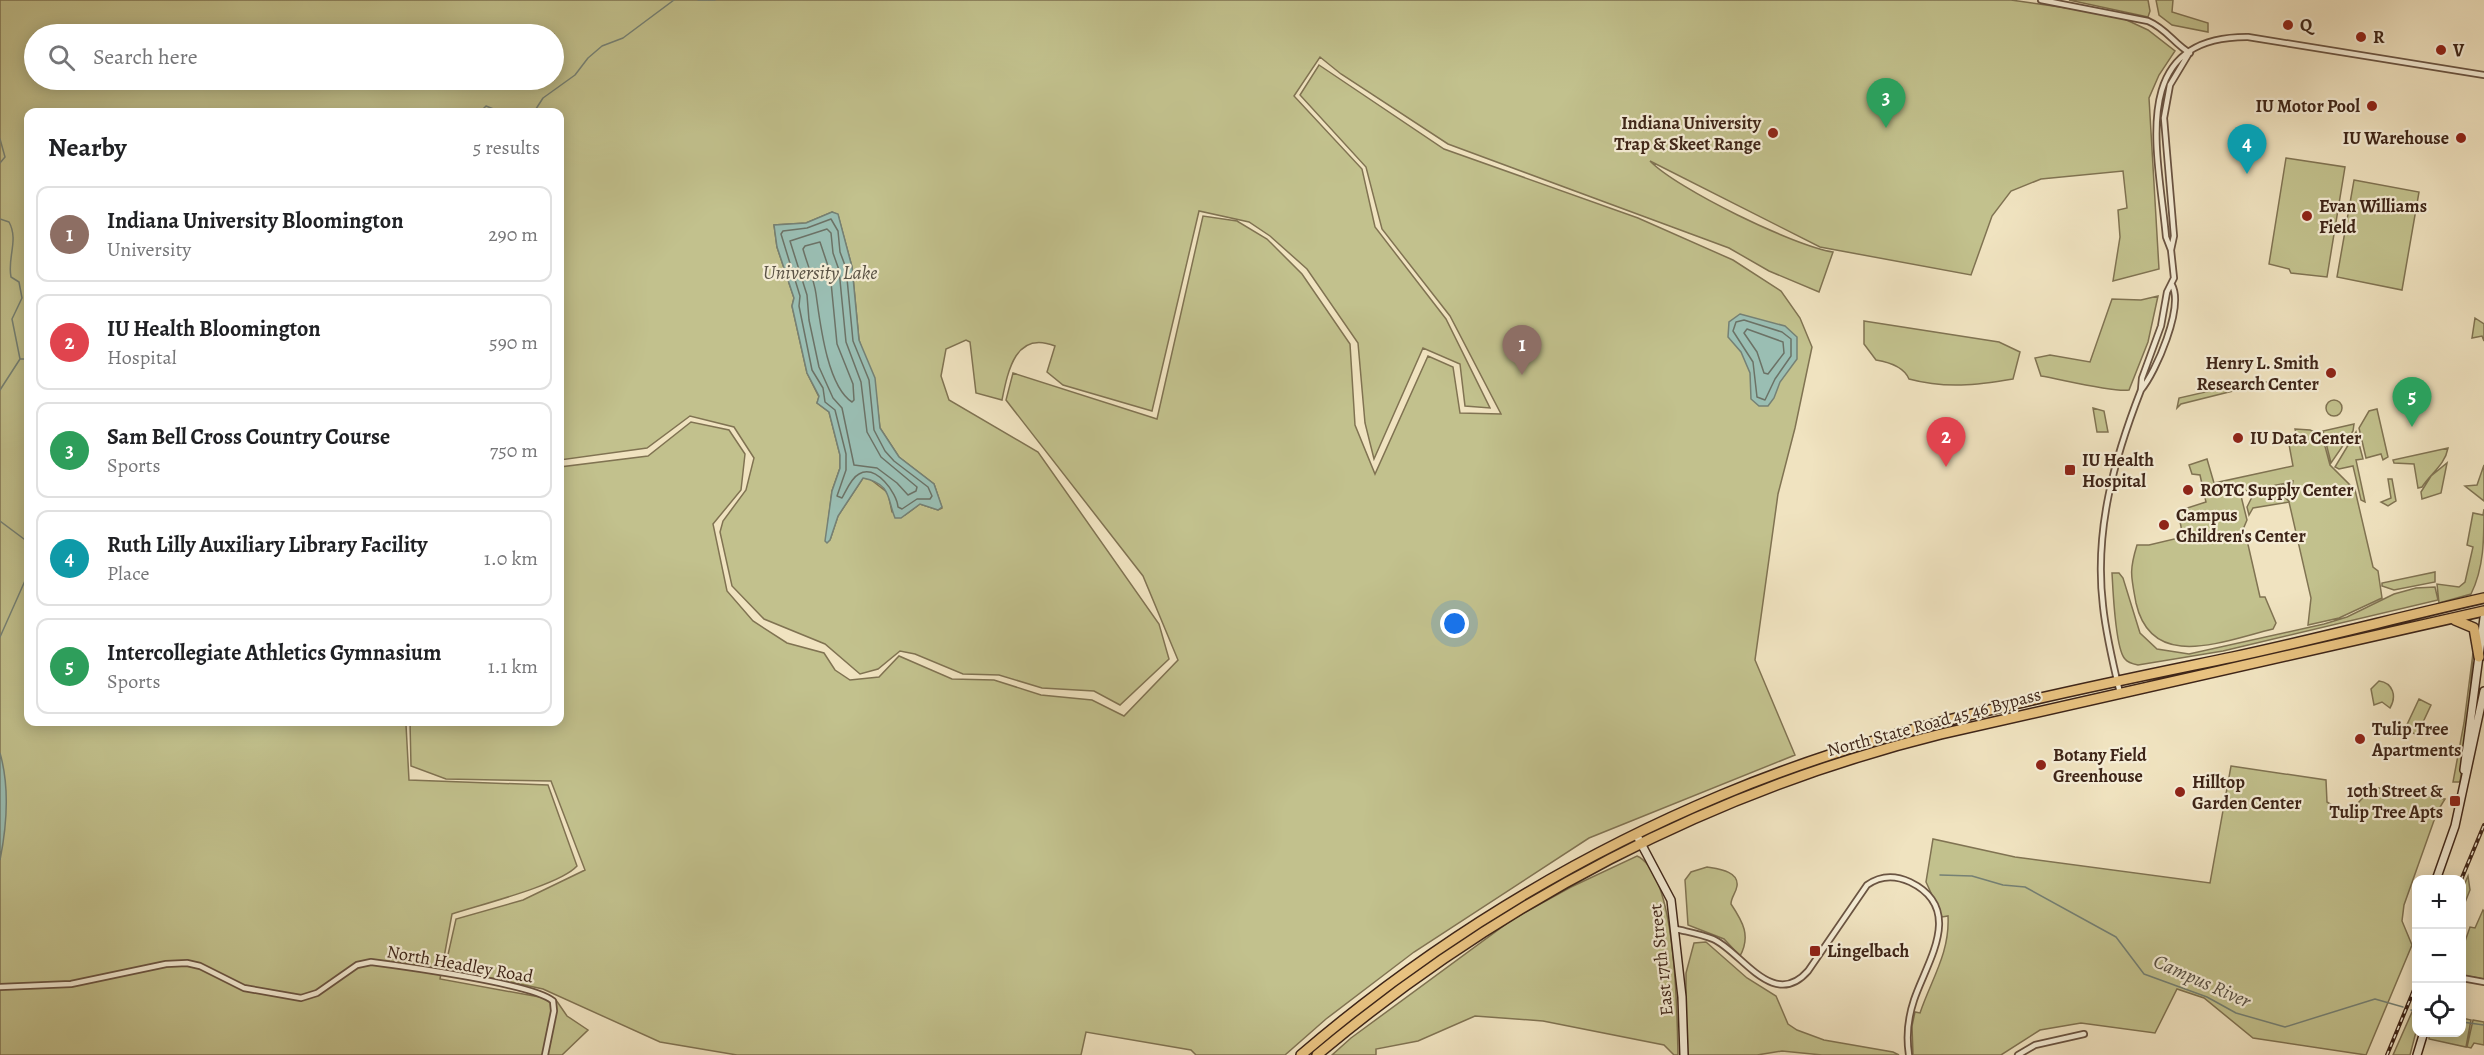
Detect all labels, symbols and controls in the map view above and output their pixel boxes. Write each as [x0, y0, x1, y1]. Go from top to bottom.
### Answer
place label: Q [2300, 13, 2315, 37]
marker: Q [2281, 18, 2295, 32]
search box [24, 24, 564, 90]
place label: R [2373, 25, 2385, 49]
marker: R [2354, 30, 2368, 44]
place label: V [2452, 38, 2465, 62]
icon: search [45, 41, 78, 74]
text: Search here [93, 42, 198, 72]
marker: V [2434, 43, 2448, 57]
pin: 3 [1866, 78, 1906, 128]
place label: IU Motor Pool [2255, 94, 2360, 118]
marker: IU Motor Pool [2365, 99, 2379, 113]
place label: Indiana University Trap & Skeet Range [1614, 111, 1762, 156]
pin: 4 [2228, 124, 2266, 174]
marker: Indiana University Trap & Skeet Range [1766, 126, 1780, 140]
place label: IU Warehouse [2343, 126, 2449, 150]
text: Nearby [48, 130, 127, 165]
marker: IU Warehouse [2454, 131, 2468, 145]
text: 5 results [473, 134, 540, 161]
place label: Evan Williams Field [2319, 194, 2427, 239]
text: Indiana University Bloomington [107, 206, 404, 236]
marker: Evan Williams Field [2300, 209, 2314, 223]
text: 1 [66, 221, 73, 248]
text: 290 m [488, 221, 538, 248]
text: University [107, 236, 191, 263]
water label: University Lake [763, 259, 877, 286]
text: IU Health Bloomington [107, 314, 321, 344]
pin: 1 [1502, 326, 1541, 375]
text: 2 [65, 329, 74, 356]
text: 590 m [489, 329, 538, 356]
text: Hospital [107, 344, 177, 371]
place label: Henry L. Smith Research Center [2197, 351, 2320, 396]
marker: Henry L. Smith Research Center [2324, 366, 2338, 380]
pin: 5 [2392, 378, 2432, 427]
pin: 2 [1926, 418, 1966, 467]
text: Sam Bell Cross Country Course [107, 422, 390, 452]
place label: IU Data Center [2250, 426, 2362, 450]
marker: IU Data Center [2231, 431, 2245, 445]
text: 3 [65, 437, 74, 464]
text: 750 m [490, 437, 538, 464]
place label: IU Health Hospital [2082, 448, 2154, 493]
text: Sports [107, 452, 160, 479]
marker: IU Health Hospital [2063, 463, 2077, 477]
place label: ROTC Supply Center [2200, 478, 2354, 502]
marker: ROTC Supply Center [2181, 483, 2195, 497]
place label: Campus Children's Center [2176, 503, 2306, 548]
marker: Campus Children's Center [2157, 518, 2171, 532]
text: Ruth Lilly Auxiliary Library Facility [107, 530, 428, 560]
text: 4 [65, 545, 74, 572]
text: 1.0 km [484, 545, 538, 572]
text: Place [107, 560, 149, 587]
your location [1440, 609, 1469, 638]
text: Intercollegiate Athletics Gymnasium [107, 638, 442, 668]
text: 5 [65, 653, 74, 680]
text: 1.1 km [488, 653, 538, 680]
text: Sports [107, 668, 160, 695]
street label: North State Road 45 46 Bypass [1824, 682, 2044, 762]
place label: Tulip Tree Apartments [2371, 717, 2461, 762]
marker: Tulip Tree Apartments [2353, 732, 2367, 746]
place label: Botany Field Greenhouse [2053, 743, 2147, 788]
marker: Botany Field Greenhouse [2034, 758, 2048, 772]
place label: Hilltop Garden Center [2192, 770, 2302, 815]
place label: 10th Street & Tulip Tree Apts [2329, 779, 2443, 824]
marker: Hilltop Garden Center [2173, 785, 2187, 799]
marker: 10th Street & Tulip Tree Apts [2448, 794, 2462, 808]
map controls [2412, 875, 2466, 1037]
button: + [2412, 875, 2466, 929]
street label: East 17th Street [1643, 903, 1679, 1017]
button: − [2412, 929, 2466, 983]
street label: North Headley Road [385, 939, 535, 989]
place label: Lingelbach [1827, 939, 1910, 963]
marker: Lingelbach [1808, 944, 1822, 958]
water label: Campus River [2149, 948, 2256, 1015]
button: locate [2412, 983, 2466, 1037]

